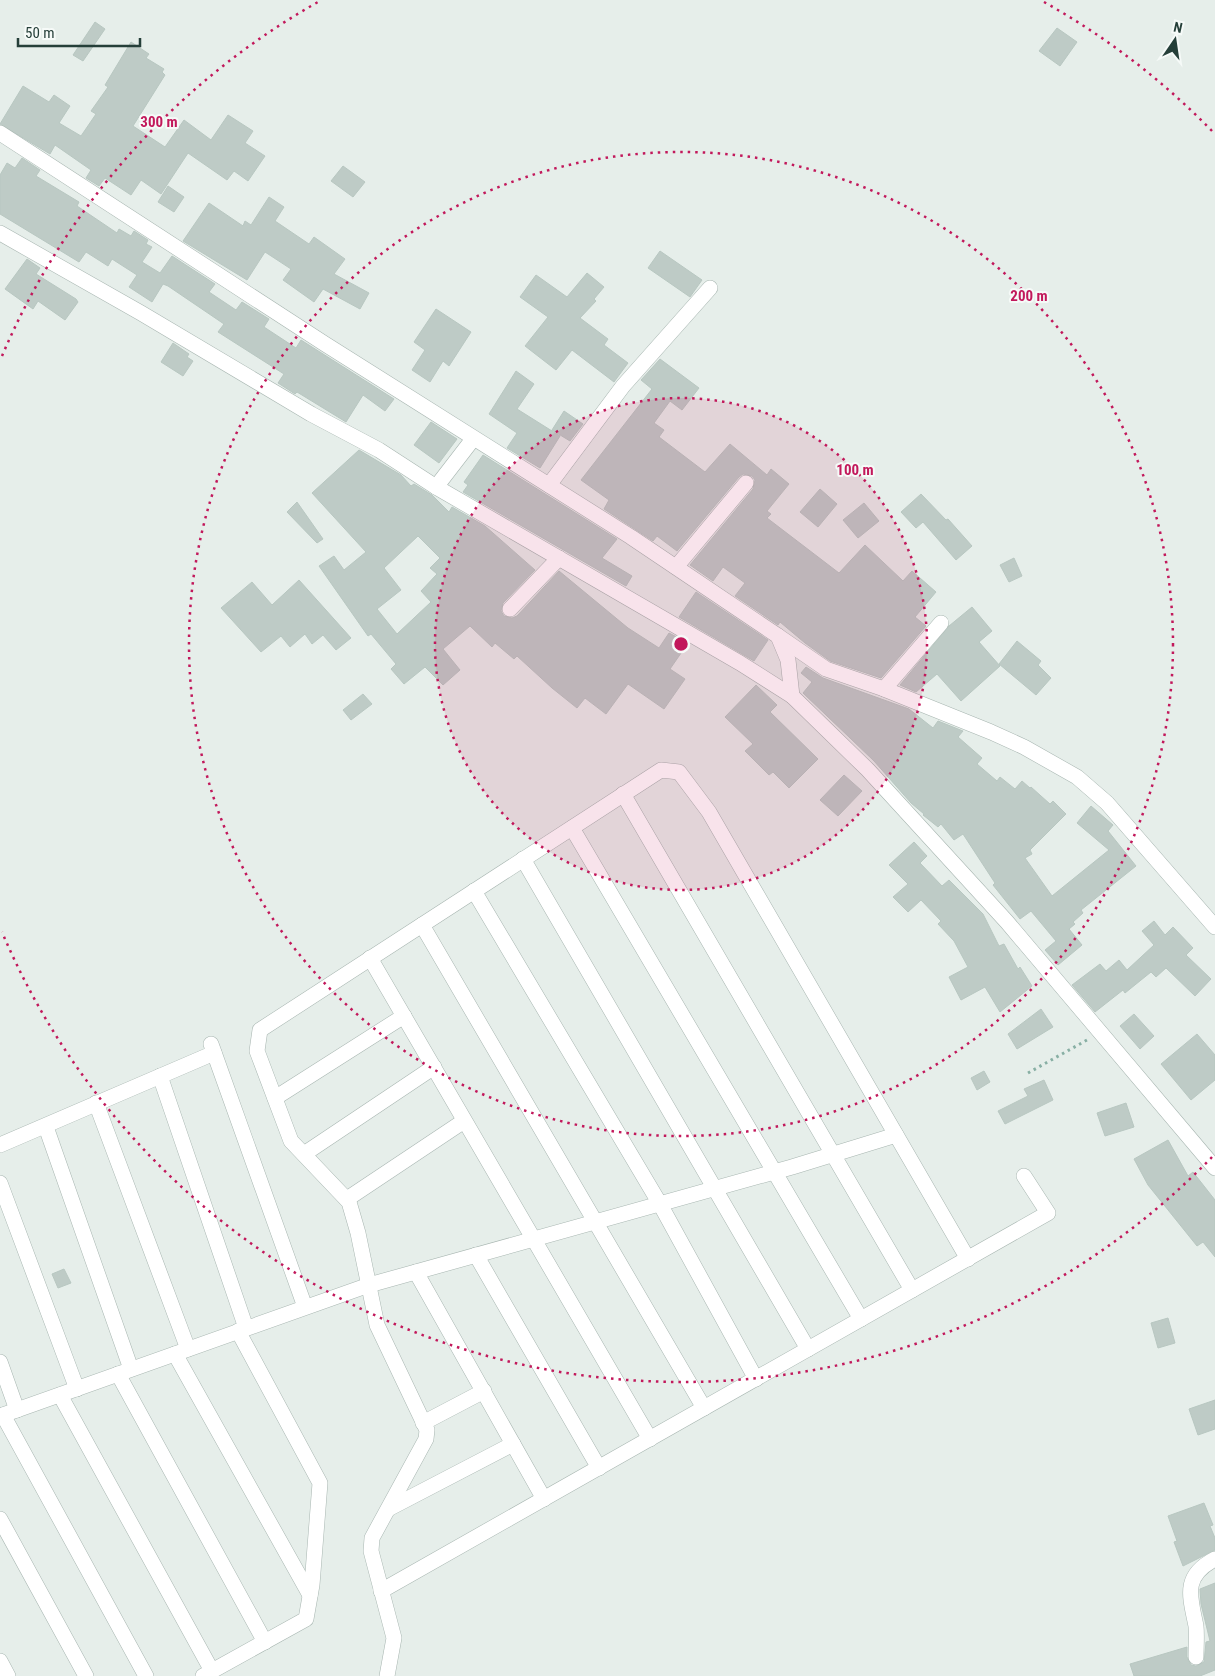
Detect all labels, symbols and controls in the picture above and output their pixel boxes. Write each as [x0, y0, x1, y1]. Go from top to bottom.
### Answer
scale bar [18, 15, 140, 47]
north arrow [1150, 15, 1200, 65]
text: N [1172, 19, 1184, 36]
text: 50 m [25, 24, 55, 42]
text: 300 m [140, 113, 178, 131]
text: 200 m [1010, 287, 1048, 305]
text: 100 m [836, 461, 874, 479]
centre of rings [672, 635, 690, 653]

